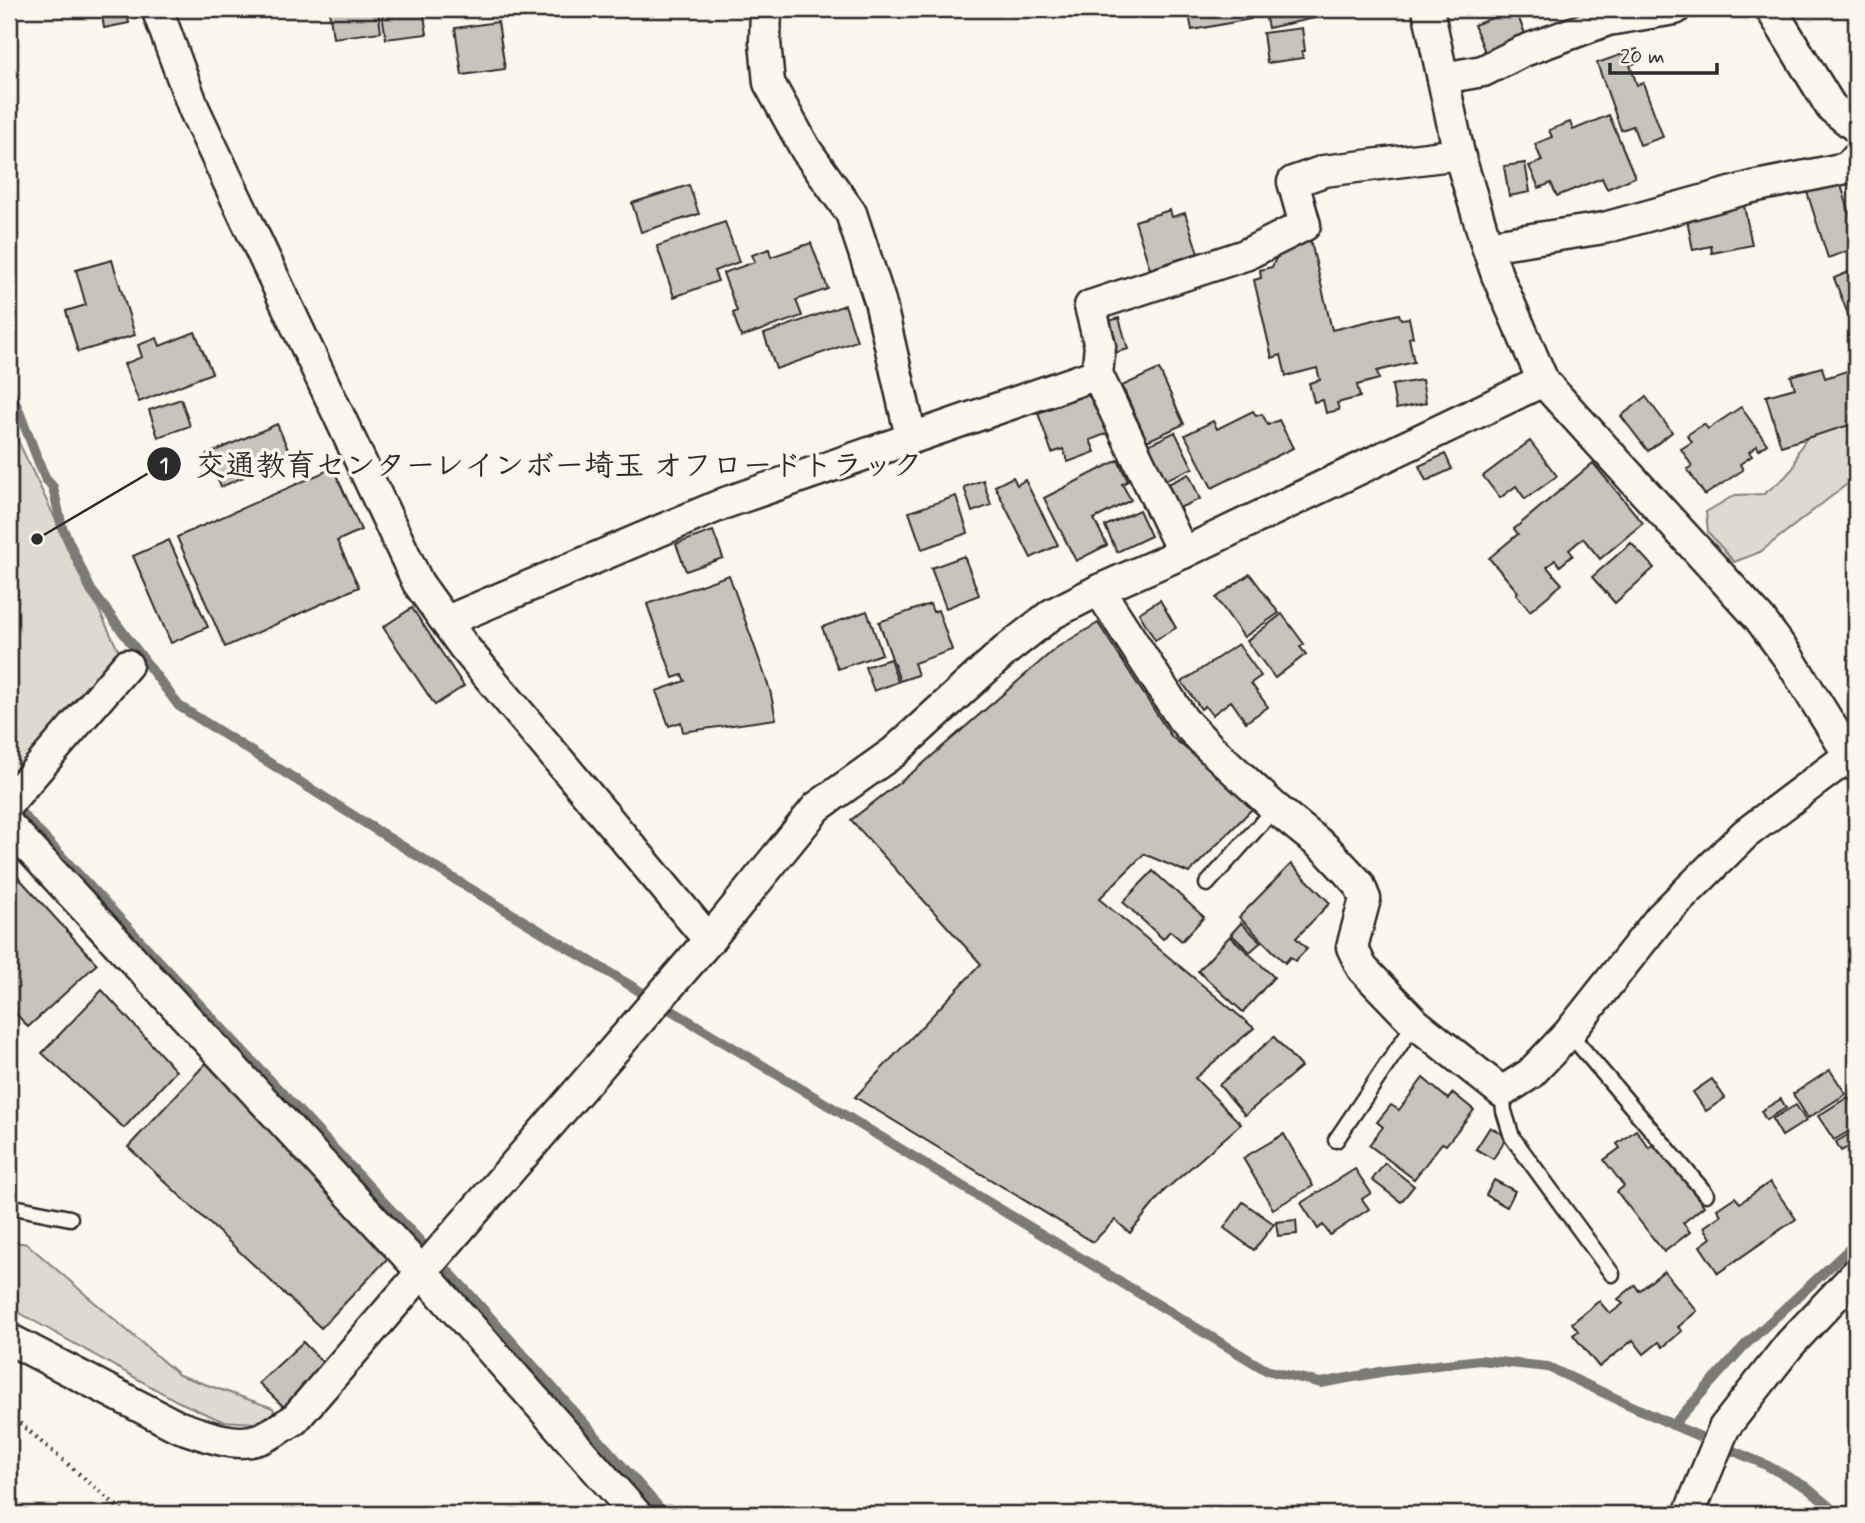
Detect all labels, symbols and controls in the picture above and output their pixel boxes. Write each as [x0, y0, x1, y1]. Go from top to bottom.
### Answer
scale bar [1610, 32, 1716, 76]
text: 20 m [1620, 43, 1665, 71]
callout: 交通教育センターレインボー埼玉 オフロードトラック [146, 439, 937, 490]
text: 交通教育センターレインボー埼玉 オフロードトラック [196, 447, 922, 486]
text: 1 [159, 452, 169, 480]

